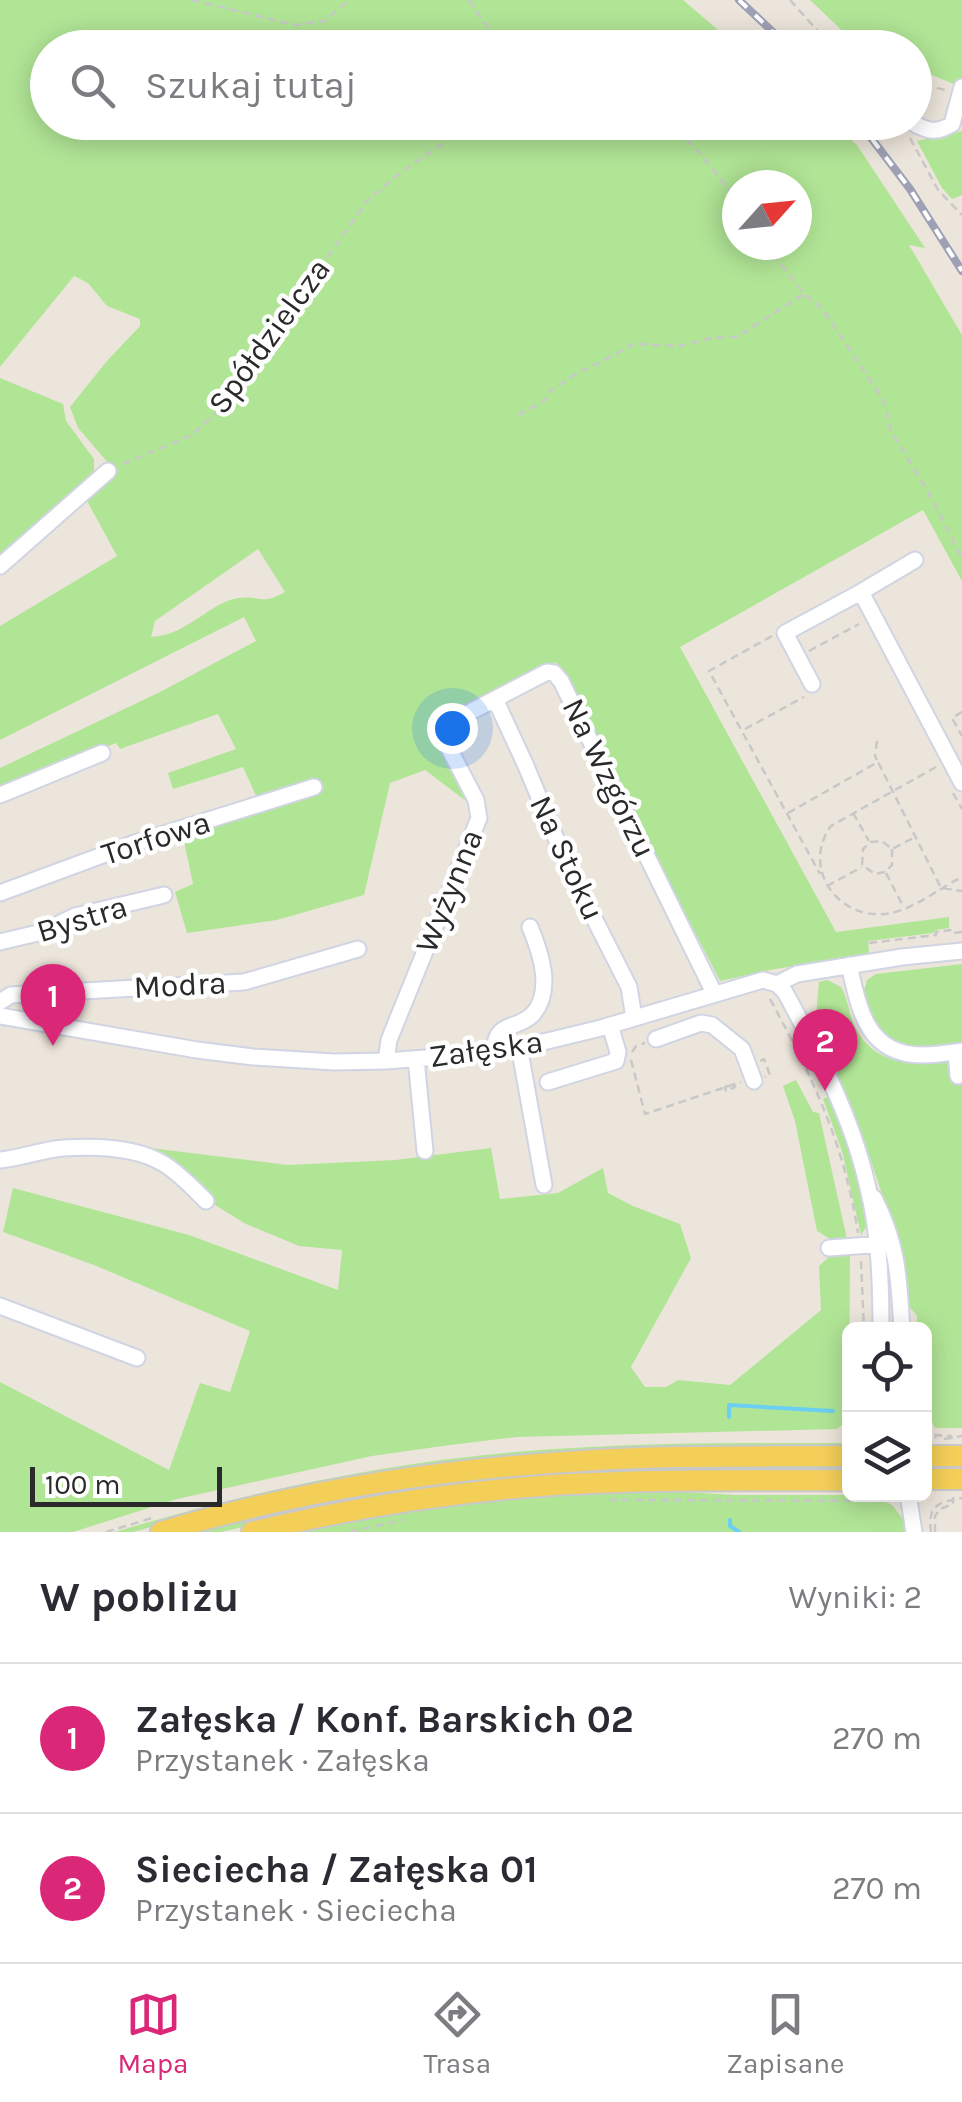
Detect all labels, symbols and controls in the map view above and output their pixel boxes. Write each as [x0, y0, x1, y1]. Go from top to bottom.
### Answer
search box [30, 30, 932, 140]
icon: search [65, 58, 120, 113]
text: Szukaj tutaj [145, 63, 357, 108]
north arrow [722, 170, 812, 260]
street label: Spółdzielcza [200, 251, 338, 421]
street label: Na Wzgórzu [555, 692, 663, 864]
your location [427, 703, 478, 754]
street label: Na Stoku [522, 790, 612, 926]
street label: Torfowa [97, 803, 215, 873]
street label: Wyżynna [408, 824, 490, 958]
street label: Bystra [32, 888, 132, 950]
pin: 1 [20, 964, 86, 1046]
street label: Modra [133, 964, 227, 1006]
pin: 2 [792, 1008, 858, 1091]
street label: Załęska [427, 1023, 545, 1075]
map controls [842, 1322, 932, 1502]
button: locate [842, 1322, 932, 1412]
button: layers [842, 1412, 932, 1502]
scale bar [30, 1462, 222, 1506]
text: 100 m [45, 1468, 120, 1501]
text: W pobliżu [40, 1572, 239, 1622]
text: Wyniki: 2 [789, 1579, 922, 1616]
text: Załęska / Konf. Barskich 02 [135, 1697, 634, 1742]
text: 1 [67, 1720, 78, 1757]
text: 270 m [832, 1720, 922, 1757]
text: Przystanek · Załęska [135, 1742, 430, 1779]
text: Sieciecha / Załęska 01 [135, 1847, 538, 1892]
text: 2 [63, 1870, 82, 1907]
text: 270 m [832, 1870, 922, 1907]
text: Przystanek · Sieciecha [135, 1892, 457, 1929]
tab: Mapa [118, 1987, 188, 2080]
tab: Trasa [424, 1987, 491, 2080]
tab: Zapisane [726, 1987, 844, 2080]

